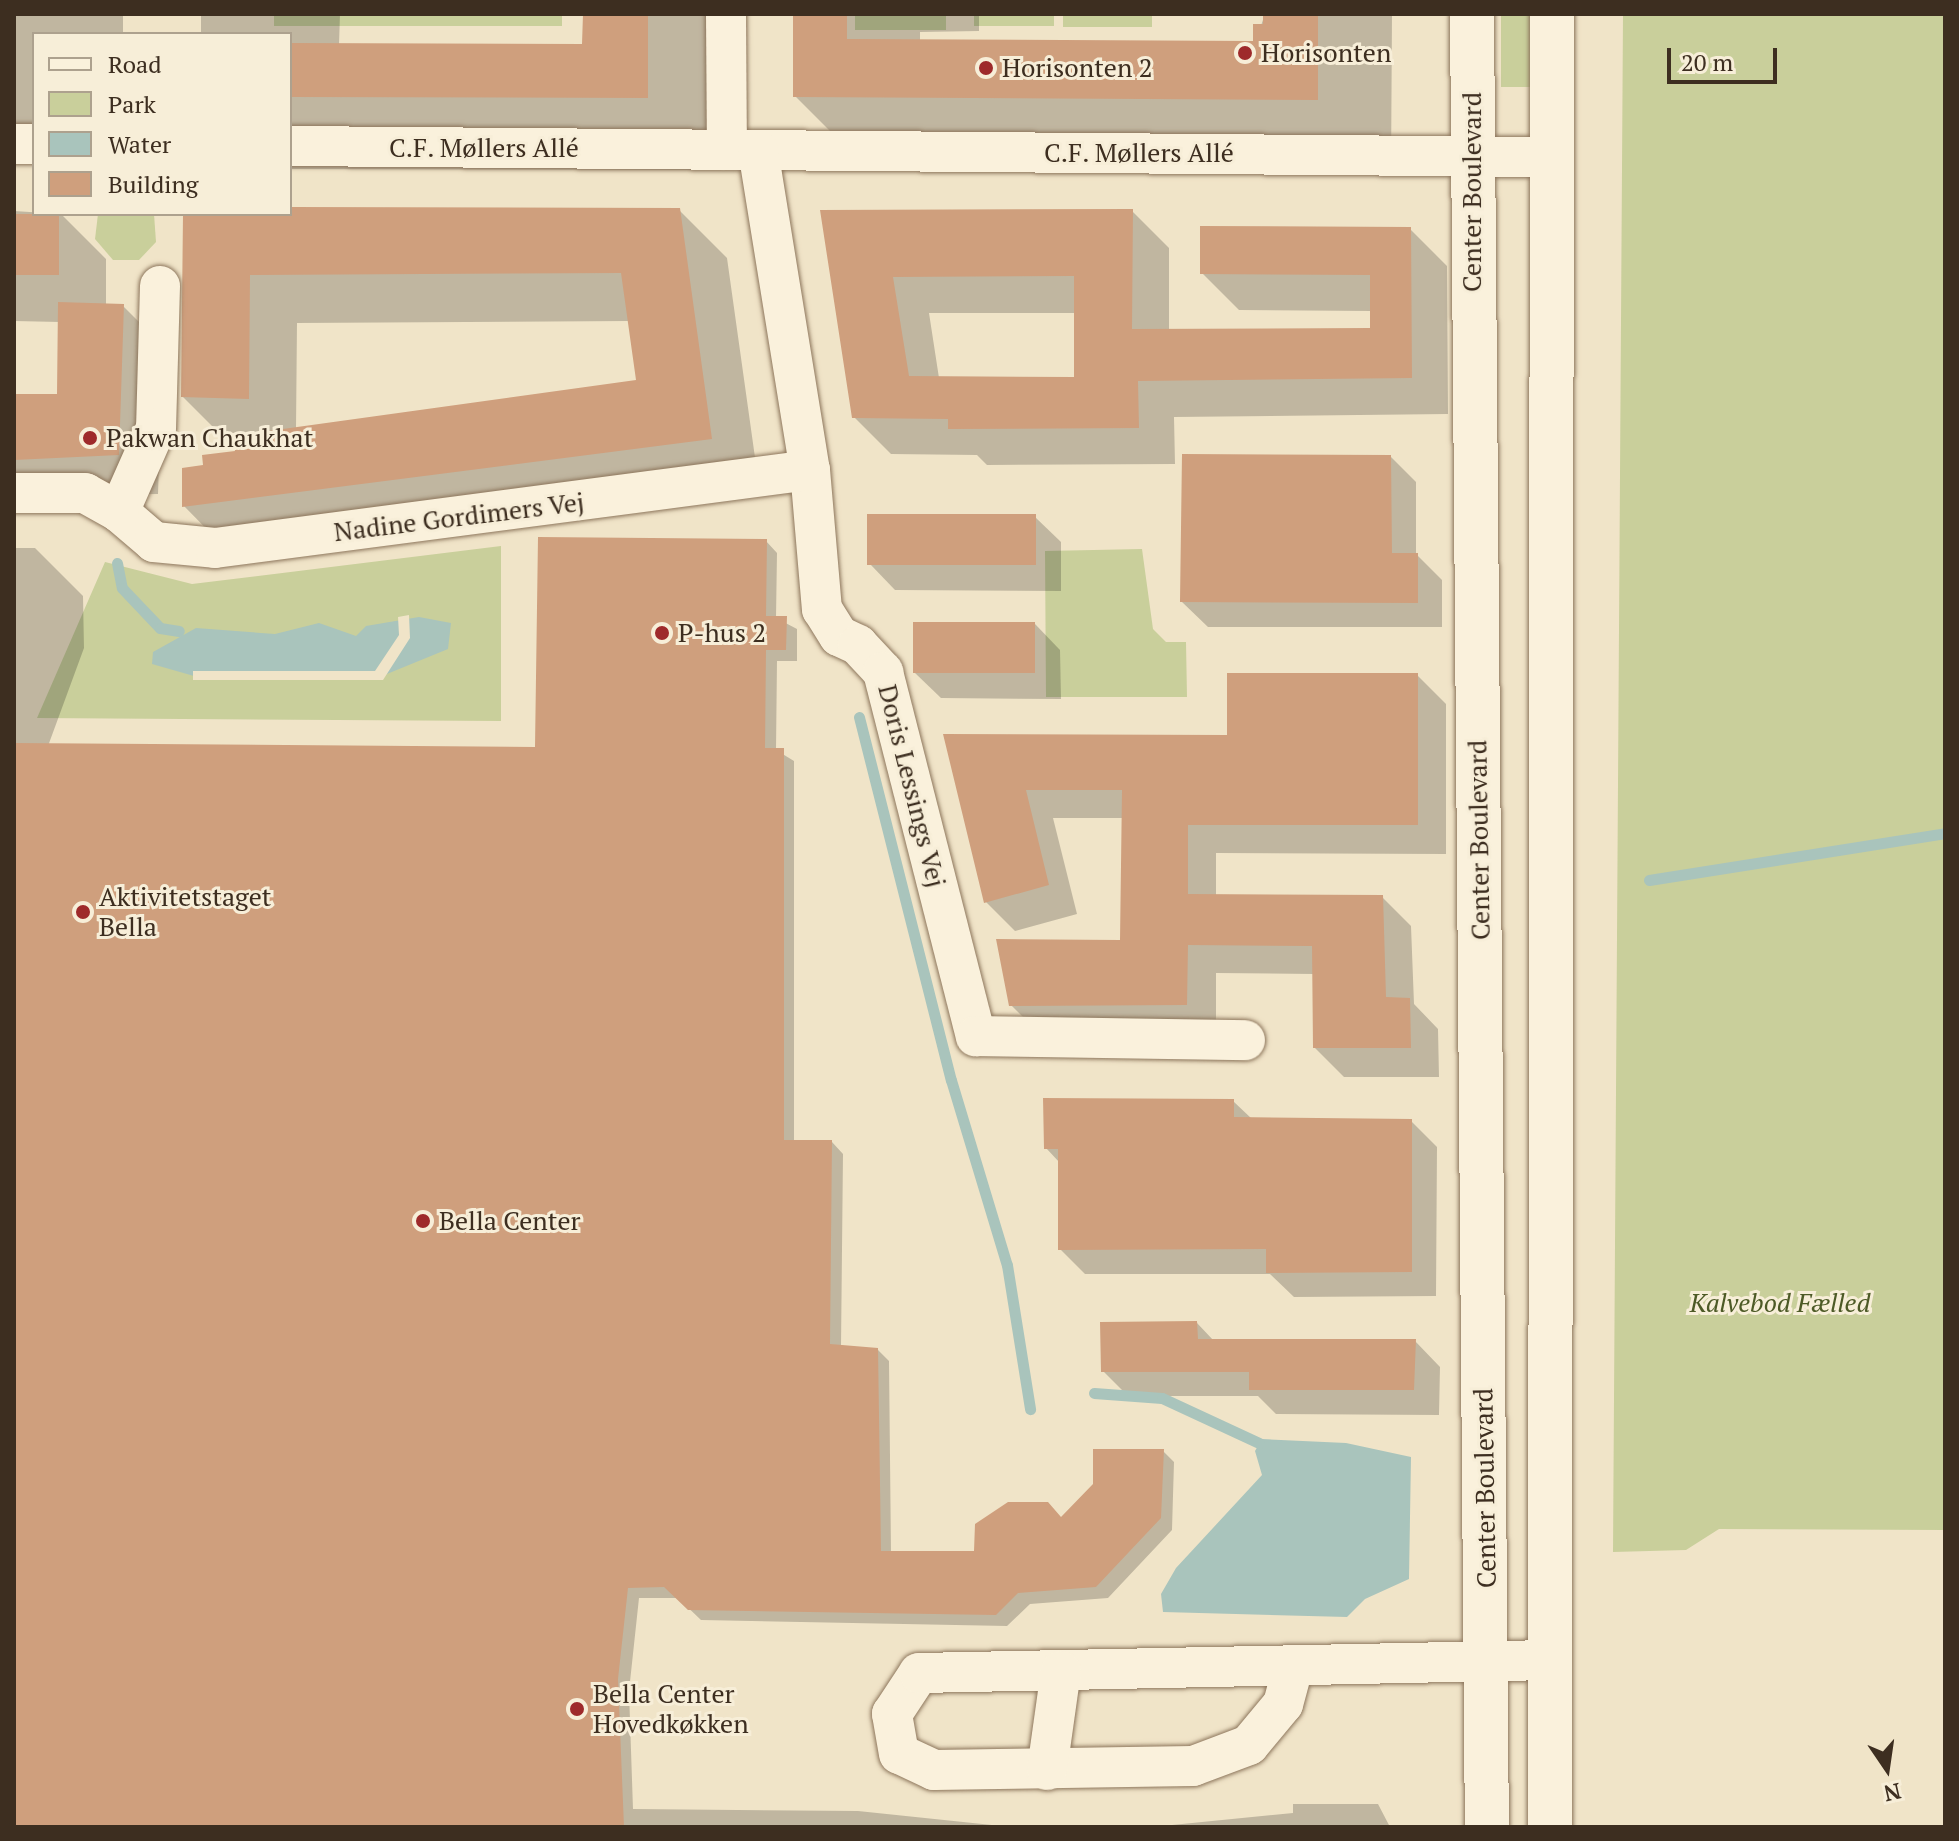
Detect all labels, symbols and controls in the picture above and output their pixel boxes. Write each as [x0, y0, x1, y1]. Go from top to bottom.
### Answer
legend [32, 32, 292, 216]
scale bar [1671, 32, 1781, 82]
place label: Horisonten [1261, 37, 1391, 69]
marker: Horisonten [1236, 44, 1254, 62]
text: 20 m [1681, 46, 1733, 78]
text: Road [108, 48, 162, 80]
place label: Horisonten 2 [1002, 52, 1153, 84]
marker: Horisonten 2 [977, 59, 995, 77]
text: Park [108, 88, 156, 120]
street label: Center Boulevard [1456, 92, 1488, 292]
text: Water [108, 128, 171, 160]
street label: C.F. Møllers Allé [388, 132, 580, 164]
street label: C.F. Møllers Allé [1043, 137, 1235, 169]
text: Building [108, 168, 198, 200]
place label: Pakwan Chaukhat [106, 422, 313, 454]
marker: Pakwan Chaukhat [81, 429, 99, 447]
street label: Nadine Gordimers Vej [332, 486, 586, 548]
place label: P-hus 2 [678, 617, 766, 649]
marker: P-hus 2 [653, 624, 671, 642]
street label: Doris Lessings Vej [872, 681, 952, 891]
street label: Center Boulevard [1462, 740, 1496, 940]
place label: Aktivitetstaget Bella [99, 881, 271, 942]
marker: Aktivitetstaget Bella [74, 903, 92, 921]
place label: Bella Center [439, 1205, 581, 1237]
marker: Bella Center [414, 1212, 432, 1230]
park label: Kalvebod Fælled [1690, 1287, 1870, 1319]
street label: Center Boulevard [1468, 1388, 1502, 1588]
place label: Bella Center Hovedkøkken [593, 1678, 749, 1740]
marker: Bella Center Hovedkøkken [568, 1700, 586, 1718]
north arrow [1847, 1729, 1927, 1809]
text: N [1881, 1777, 1904, 1809]

